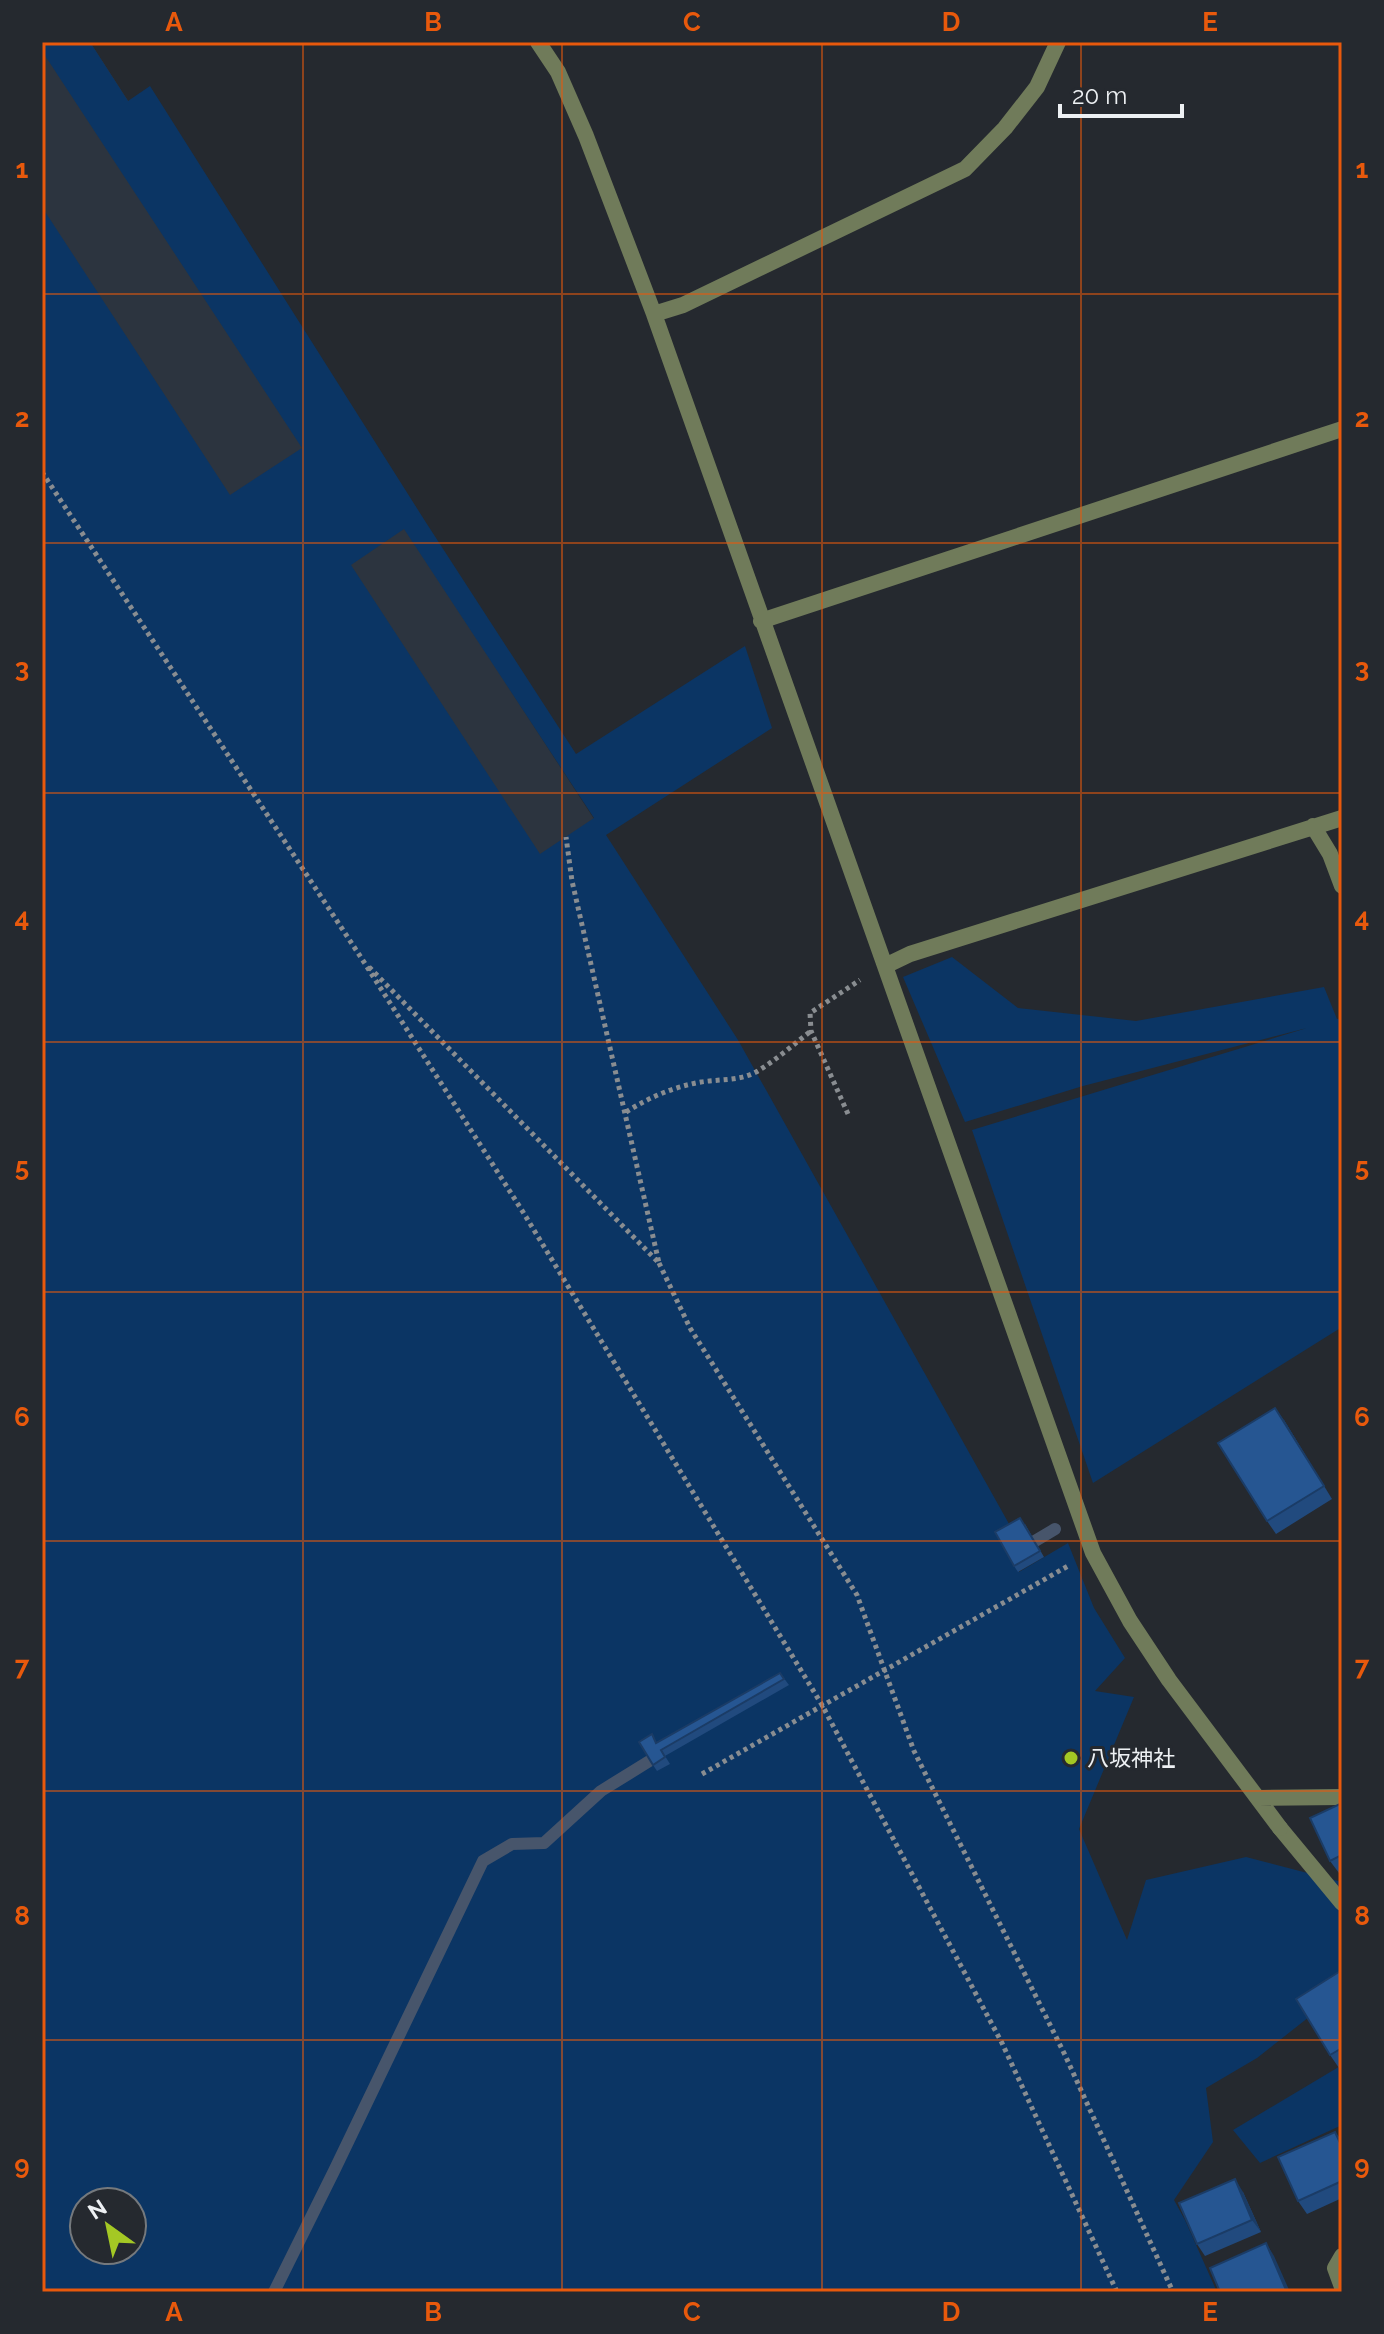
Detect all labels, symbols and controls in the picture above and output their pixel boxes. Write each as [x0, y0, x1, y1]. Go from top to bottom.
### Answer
text: A [165, 7, 183, 37]
text: B [424, 7, 442, 37]
text: C [683, 7, 701, 37]
text: D [942, 7, 960, 37]
text: E [1202, 7, 1218, 37]
scale bar [1060, 68, 1182, 118]
text: 20 m [1072, 81, 1127, 110]
text: 1 [16, 154, 29, 184]
text: 1 [1356, 154, 1369, 184]
text: 2 [15, 403, 29, 433]
text: 2 [1355, 403, 1369, 433]
text: 3 [15, 653, 29, 683]
text: 3 [1355, 653, 1369, 683]
text: 4 [15, 903, 29, 933]
text: 4 [1355, 903, 1369, 933]
text: 5 [15, 1152, 29, 1182]
text: 5 [1355, 1152, 1369, 1182]
text: 6 [14, 1402, 30, 1432]
text: 6 [1354, 1402, 1370, 1432]
text: 7 [15, 1651, 30, 1681]
text: 7 [1355, 1651, 1370, 1681]
place label: 八坂神社 [1087, 1745, 1175, 1771]
marker: 八坂神社 [1062, 1749, 1080, 1767]
text: 8 [14, 1901, 30, 1931]
text: 8 [1354, 1901, 1370, 1931]
text: 9 [14, 2150, 30, 2180]
text: 9 [1354, 2150, 1370, 2180]
north arrow [68, 2186, 148, 2266]
text: N [83, 2194, 111, 2225]
text: A [165, 2297, 183, 2327]
text: B [424, 2297, 442, 2327]
text: C [683, 2297, 701, 2327]
text: D [942, 2297, 960, 2327]
text: E [1202, 2297, 1218, 2327]

